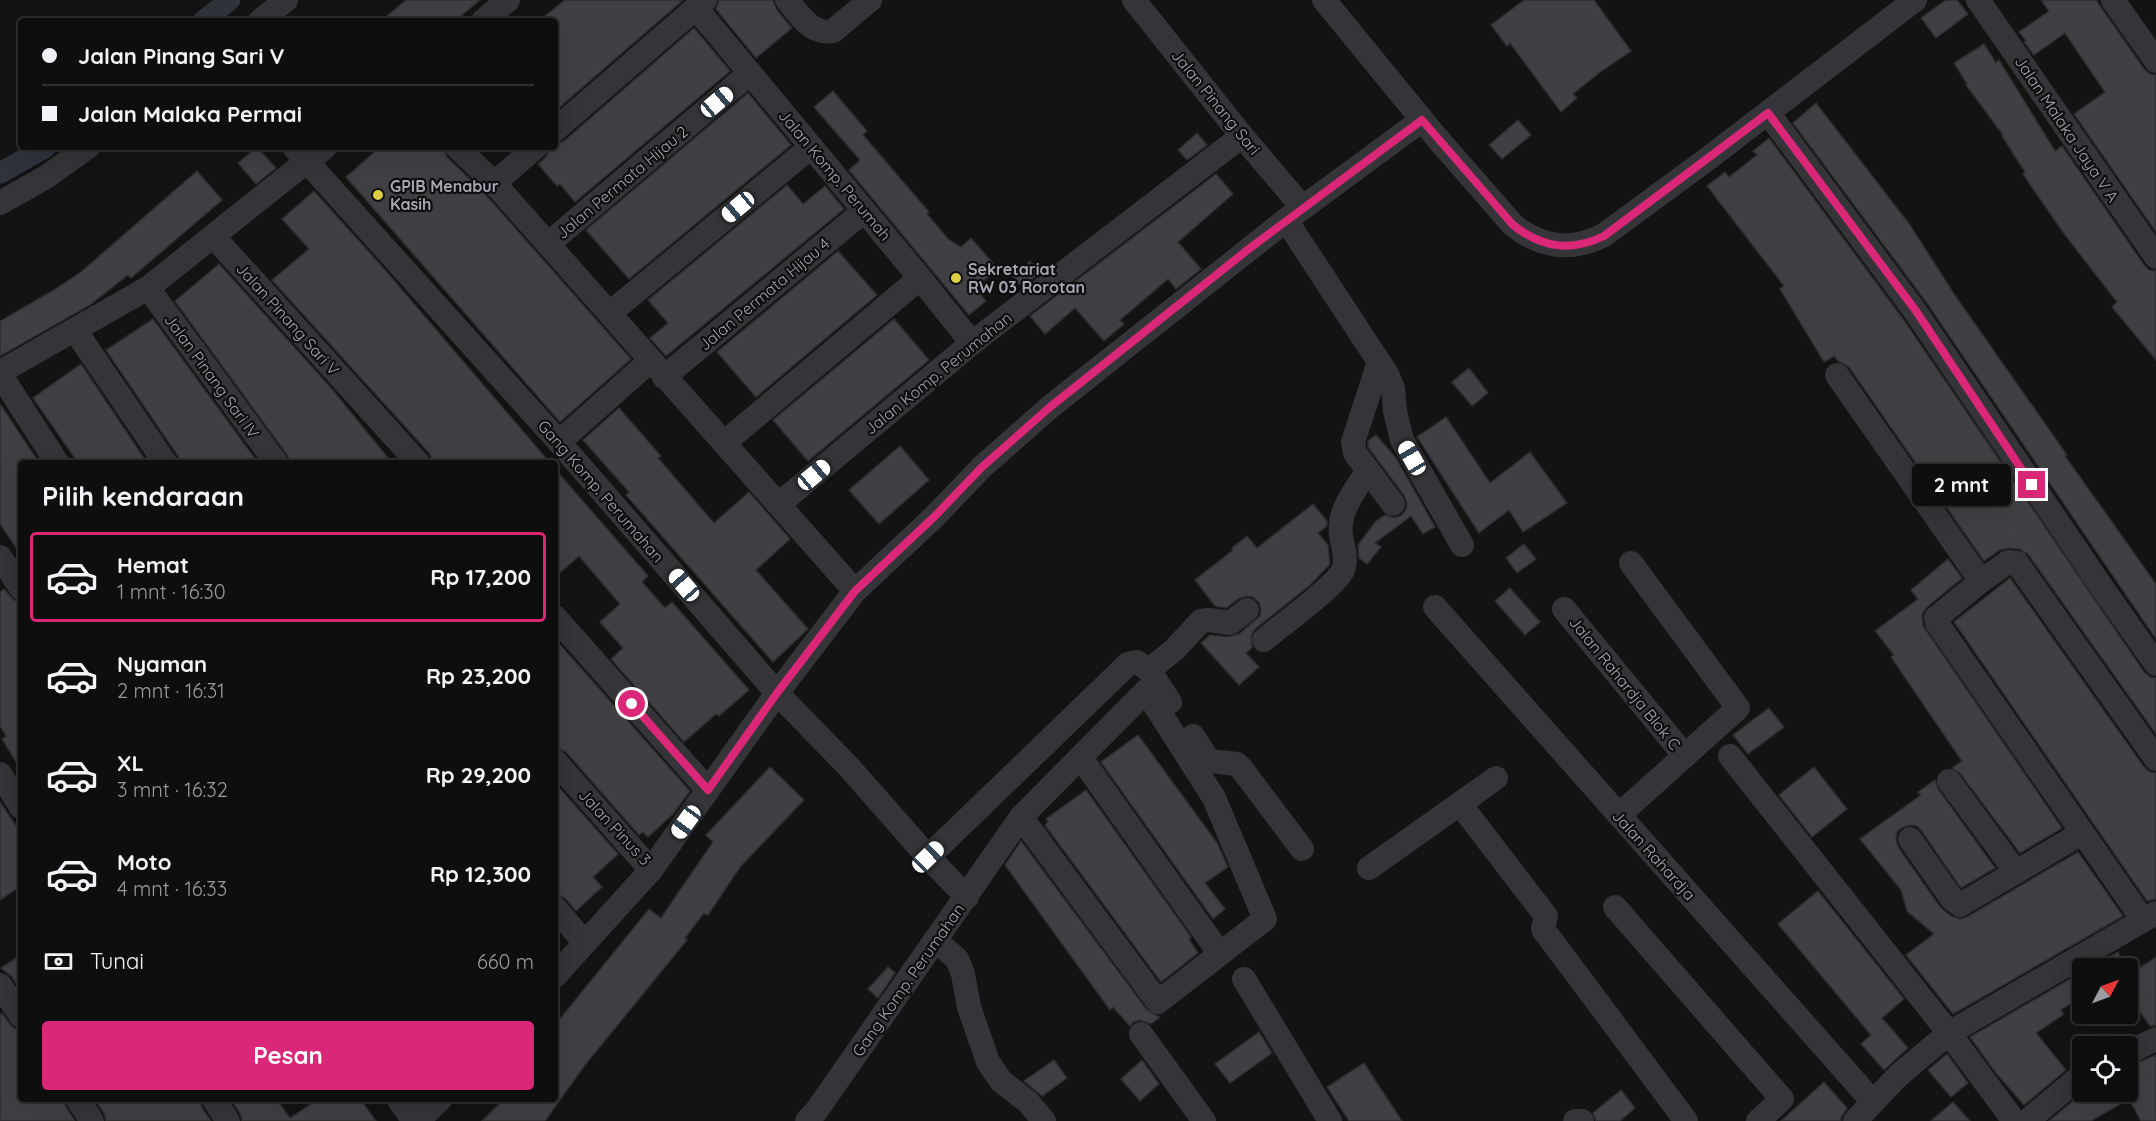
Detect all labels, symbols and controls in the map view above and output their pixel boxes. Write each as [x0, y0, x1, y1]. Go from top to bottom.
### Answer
text: Jalan Pinang Sari V [78, 42, 284, 70]
street label: Jalan Pinang Sari [1167, 45, 1265, 159]
street label: Jalan Malaka Jaya V A [2011, 52, 2123, 206]
car [697, 84, 737, 120]
text: Jalan Malaka Permai [78, 100, 302, 128]
street label: Jalan Komp. Perumah [774, 106, 896, 244]
street label: Jalan Permata Hijau 2 [552, 121, 692, 243]
place label: GPIB Menabur Kasih [390, 176, 499, 214]
marker: GPIB Menabur Kasih [371, 188, 385, 202]
car [718, 189, 758, 225]
street label: Jalan Permata Hijau 4 [694, 233, 834, 355]
street label: Jalan Pinang Sari V [232, 259, 344, 380]
place label: Sekretariat RW 03 Rorotan [968, 259, 1085, 297]
marker: Sekretariat RW 03 Rorotan [949, 271, 963, 285]
street label: Jalan Komp. Perumahan [860, 307, 1016, 439]
street label: Jalan Pinang Sari IV [160, 310, 264, 442]
street label: Gang Komp. Perumahan [534, 416, 668, 566]
car [1395, 438, 1429, 478]
car [794, 457, 834, 493]
callout: 2 mnt [1912, 464, 2011, 506]
route end [2018, 471, 2045, 498]
text: 2 mnt [1934, 472, 1989, 497]
text: Pilih kendaraan [42, 479, 244, 513]
icon: car [45, 550, 99, 604]
text: Hemat [117, 551, 189, 579]
text: Rp 17,200 [430, 563, 531, 591]
car [665, 566, 703, 604]
text: 1 mnt · 16:30 [117, 579, 226, 604]
street label: Jalan Rahardja Blok C [1565, 612, 1685, 754]
icon: car [45, 649, 99, 703]
text: Nyaman [117, 650, 207, 678]
text: Rp 23,200 [426, 662, 531, 690]
text: 2 mnt · 16:31 [117, 678, 225, 703]
route start [618, 690, 645, 717]
icon: car [45, 748, 99, 802]
text: XL [117, 749, 144, 777]
text: Rp 29,200 [426, 761, 531, 789]
text: 3 mnt · 16:32 [117, 777, 228, 802]
street label: Jalan Pinus 3 [574, 785, 656, 869]
car [668, 802, 704, 842]
street label: Jalan Rahardja [1608, 806, 1700, 904]
car [909, 838, 947, 876]
icon: car [45, 847, 99, 901]
text: Moto [117, 848, 171, 876]
text: Rp 12,300 [430, 860, 531, 888]
text: 4 mnt · 16:33 [117, 876, 227, 901]
street label: Gang Komp. Perumahan [848, 900, 968, 1060]
icon: cash [42, 945, 75, 978]
text: Tunai [90, 947, 144, 975]
text: 660 m [477, 949, 534, 974]
north arrow [2072, 958, 2138, 1024]
map controls [2072, 958, 2138, 1102]
button: Pesan [42, 1021, 534, 1090]
button: locate [2072, 1036, 2138, 1102]

